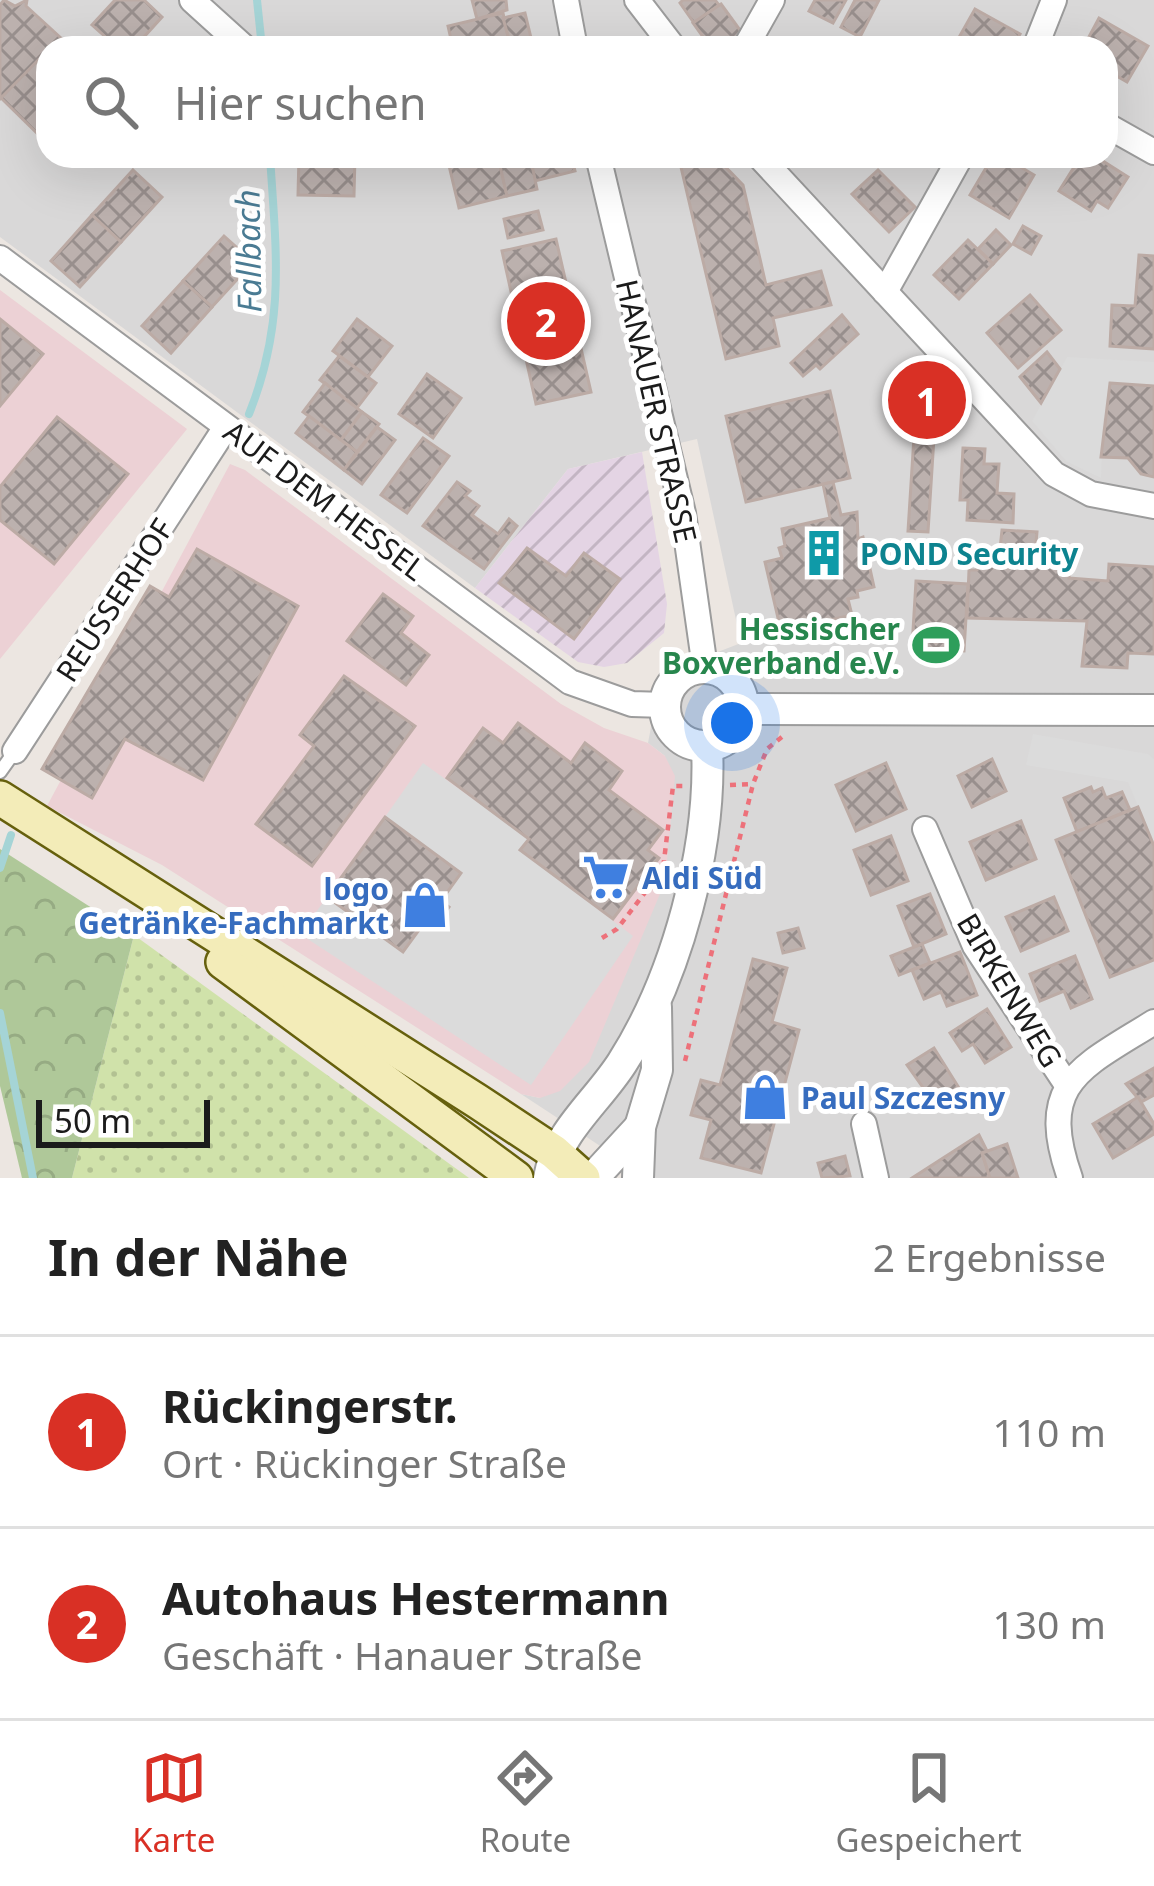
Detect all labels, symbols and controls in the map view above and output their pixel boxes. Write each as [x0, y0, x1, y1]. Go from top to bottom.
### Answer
search box [36, 36, 1118, 168]
icon: search [78, 69, 144, 135]
text: Hier suchen [174, 72, 427, 133]
water label: Fallbach [224, 189, 272, 313]
street label: HANAUER STRASSE [607, 275, 707, 547]
pin: 2 [507, 276, 585, 366]
pin: 1 [888, 355, 966, 445]
street label: AUF DEM HESSEL [216, 411, 434, 589]
street label: REUSSERHOF [46, 511, 182, 689]
building icon: POND Security [799, 528, 849, 578]
place label: POND Security [860, 533, 1079, 574]
place label: Hessischer Boxverband e.V. [662, 608, 901, 683]
sports icon: Hessischer Boxverband e.V. [911, 620, 961, 670]
your location [702, 693, 762, 753]
supermarket icon: Aldi Süd [581, 852, 631, 902]
place label: Aldi Süd [642, 857, 762, 898]
place label: logo Getränke-Fachmarkt [78, 868, 389, 943]
shop icon: logo Getränke-Fachmarkt [400, 880, 450, 930]
street label: BIRKENWEG [948, 905, 1072, 1075]
shop icon: Paul Szczesny [740, 1072, 790, 1122]
place label: Paul Szczesny [801, 1077, 1006, 1118]
scale bar [36, 1094, 210, 1147]
text: 50 m [54, 1098, 131, 1143]
text: In der Nähe [48, 1221, 349, 1291]
text: 2 Ergebnisse [873, 1230, 1106, 1283]
text: Rückingerstr. [162, 1375, 458, 1436]
text: 1 [76, 1405, 98, 1458]
text: 110 m [992, 1405, 1106, 1458]
text: Ort · Rückinger Straße [162, 1436, 567, 1489]
text: Autohaus Hestermann [162, 1567, 670, 1628]
text: 2 [76, 1597, 98, 1650]
text: 130 m [992, 1597, 1106, 1650]
text: Geschäft · Hanauer Straße [162, 1628, 642, 1681]
tab: Karte [132, 1745, 215, 1862]
tab: Route [480, 1745, 571, 1862]
tab: Gespeichert [836, 1745, 1022, 1862]

